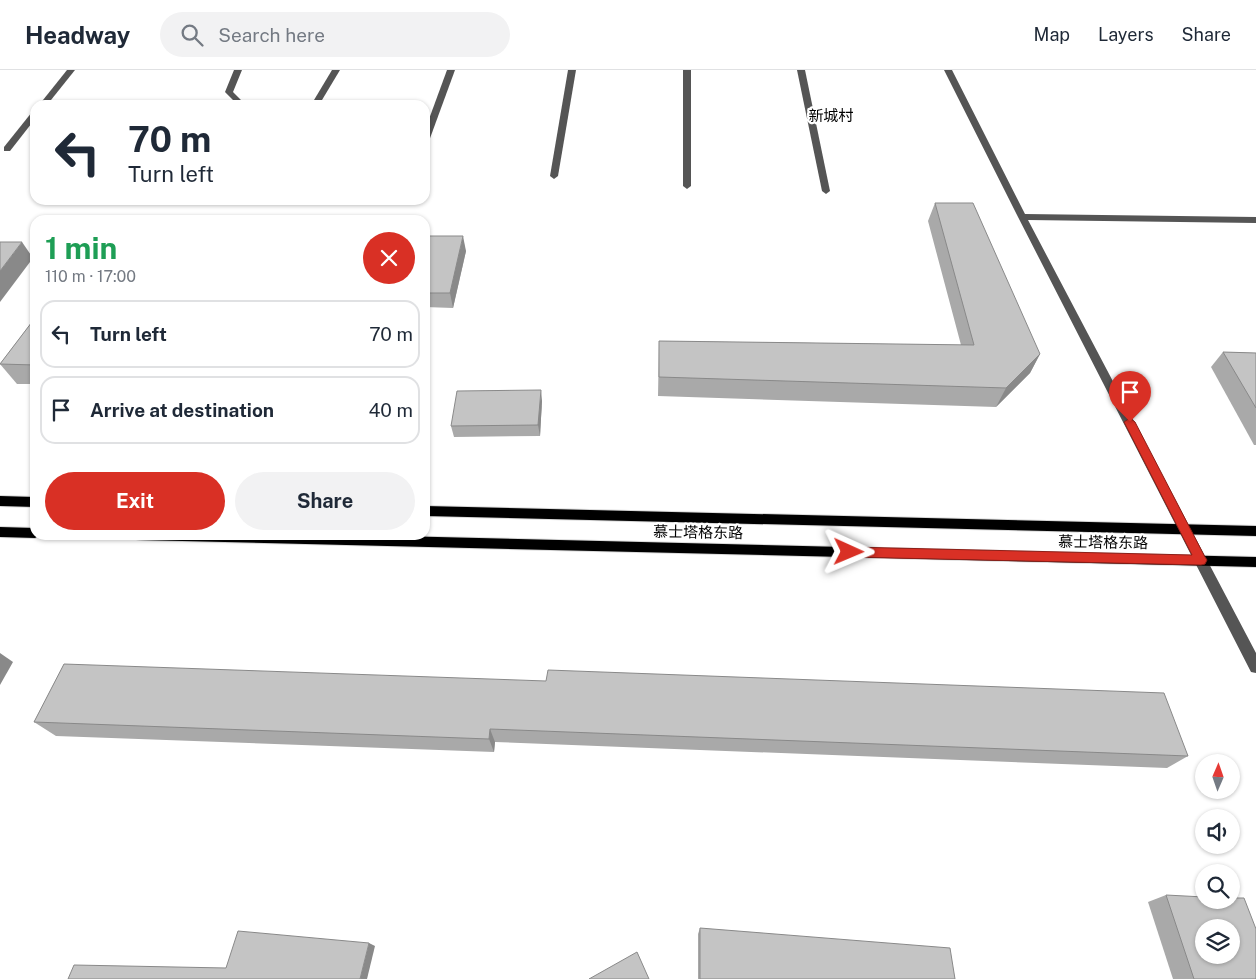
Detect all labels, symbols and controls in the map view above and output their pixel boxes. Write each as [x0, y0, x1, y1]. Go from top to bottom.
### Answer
search box [160, 12, 510, 57]
text: Headway [25, 21, 130, 49]
icon: search [178, 21, 206, 49]
text: Search here [218, 24, 325, 46]
text: Map [1034, 24, 1070, 45]
text: Layers [1098, 24, 1154, 45]
text: Share [1182, 24, 1231, 45]
district label: 新城村 [808, 107, 854, 124]
text: 70 m [128, 119, 211, 160]
icon: left [45, 120, 110, 185]
text: Turn left [128, 161, 214, 187]
text: 1 min [45, 230, 117, 266]
button: close [363, 232, 415, 284]
text: 110 m · 17:00 [45, 267, 136, 286]
icon: left [47, 320, 75, 348]
text: Turn left [90, 323, 167, 345]
text: 70 m [369, 323, 413, 345]
pin [1109, 371, 1151, 422]
icon: arrive [1116, 378, 1144, 406]
icon: arrive [47, 396, 75, 424]
text: Arrive at destination [90, 399, 274, 421]
text: 40 m [368, 399, 413, 421]
button: Exit [45, 472, 225, 530]
button: Share [235, 472, 415, 530]
street label: 慕士塔格东路 [653, 523, 743, 541]
position arrow [822, 525, 874, 577]
street label: 慕士塔格东路 [1058, 533, 1148, 551]
north arrow [1195, 754, 1240, 799]
map controls [1195, 754, 1240, 964]
button: sound [1195, 809, 1240, 854]
button: search [1195, 864, 1240, 909]
button: layers [1195, 919, 1240, 964]

